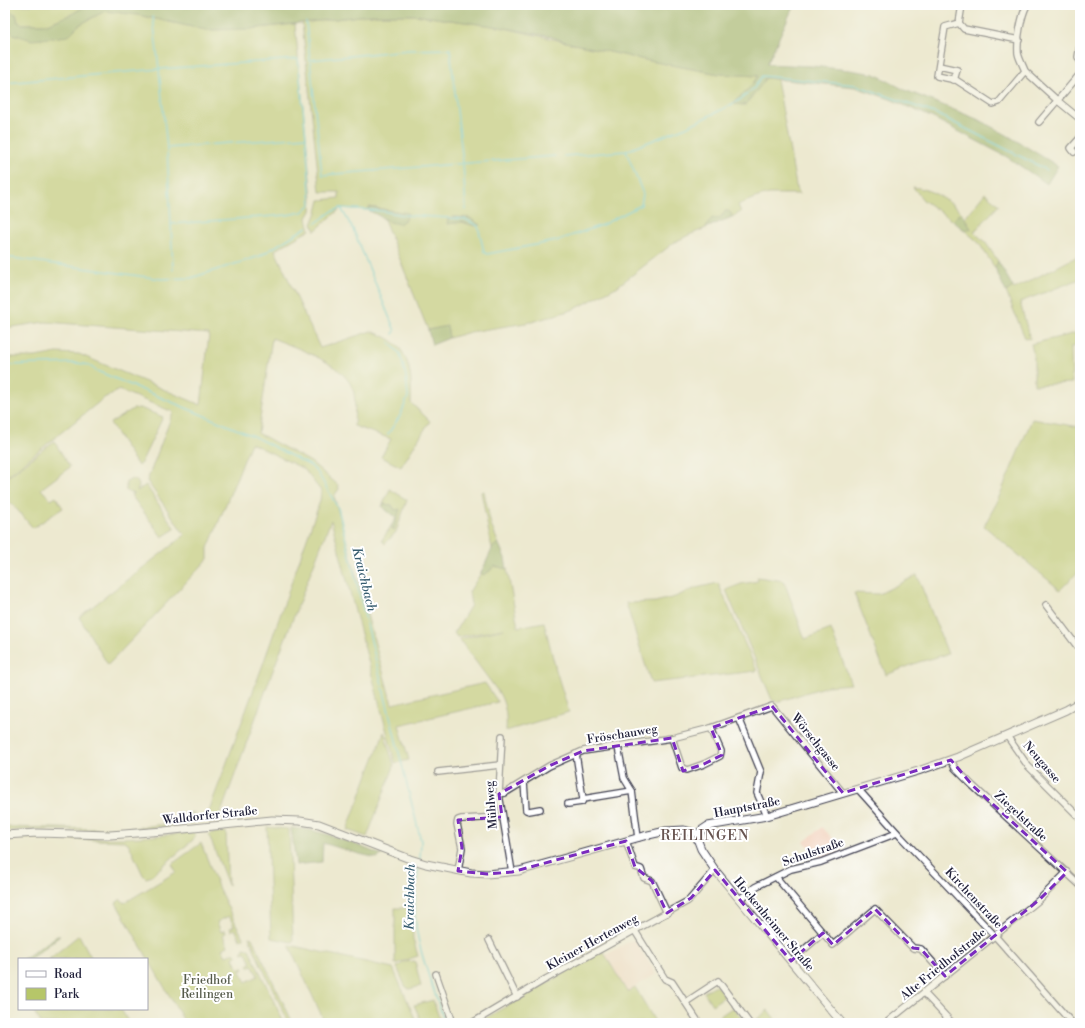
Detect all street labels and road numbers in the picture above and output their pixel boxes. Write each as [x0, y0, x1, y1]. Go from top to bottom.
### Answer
street label: Wörschgasse [787, 710, 843, 774]
street label: Fröschauweg [586, 721, 659, 747]
street label: Neugasse [1019, 738, 1064, 786]
street label: Mühlweg [482, 779, 501, 830]
street label: Ziegelstraße [991, 788, 1050, 845]
street label: Hauptstraße [713, 794, 782, 821]
street label: Walldorfer Straße [161, 803, 258, 828]
street label: Schulstraße [780, 835, 846, 870]
street label: Kirchenstraße [942, 865, 1006, 932]
street label: Hockenheimer Straße [730, 874, 817, 974]
street label: Kleiner Hertenweg [544, 911, 641, 974]
street label: Alte Friedhofstraße [897, 925, 989, 1004]

